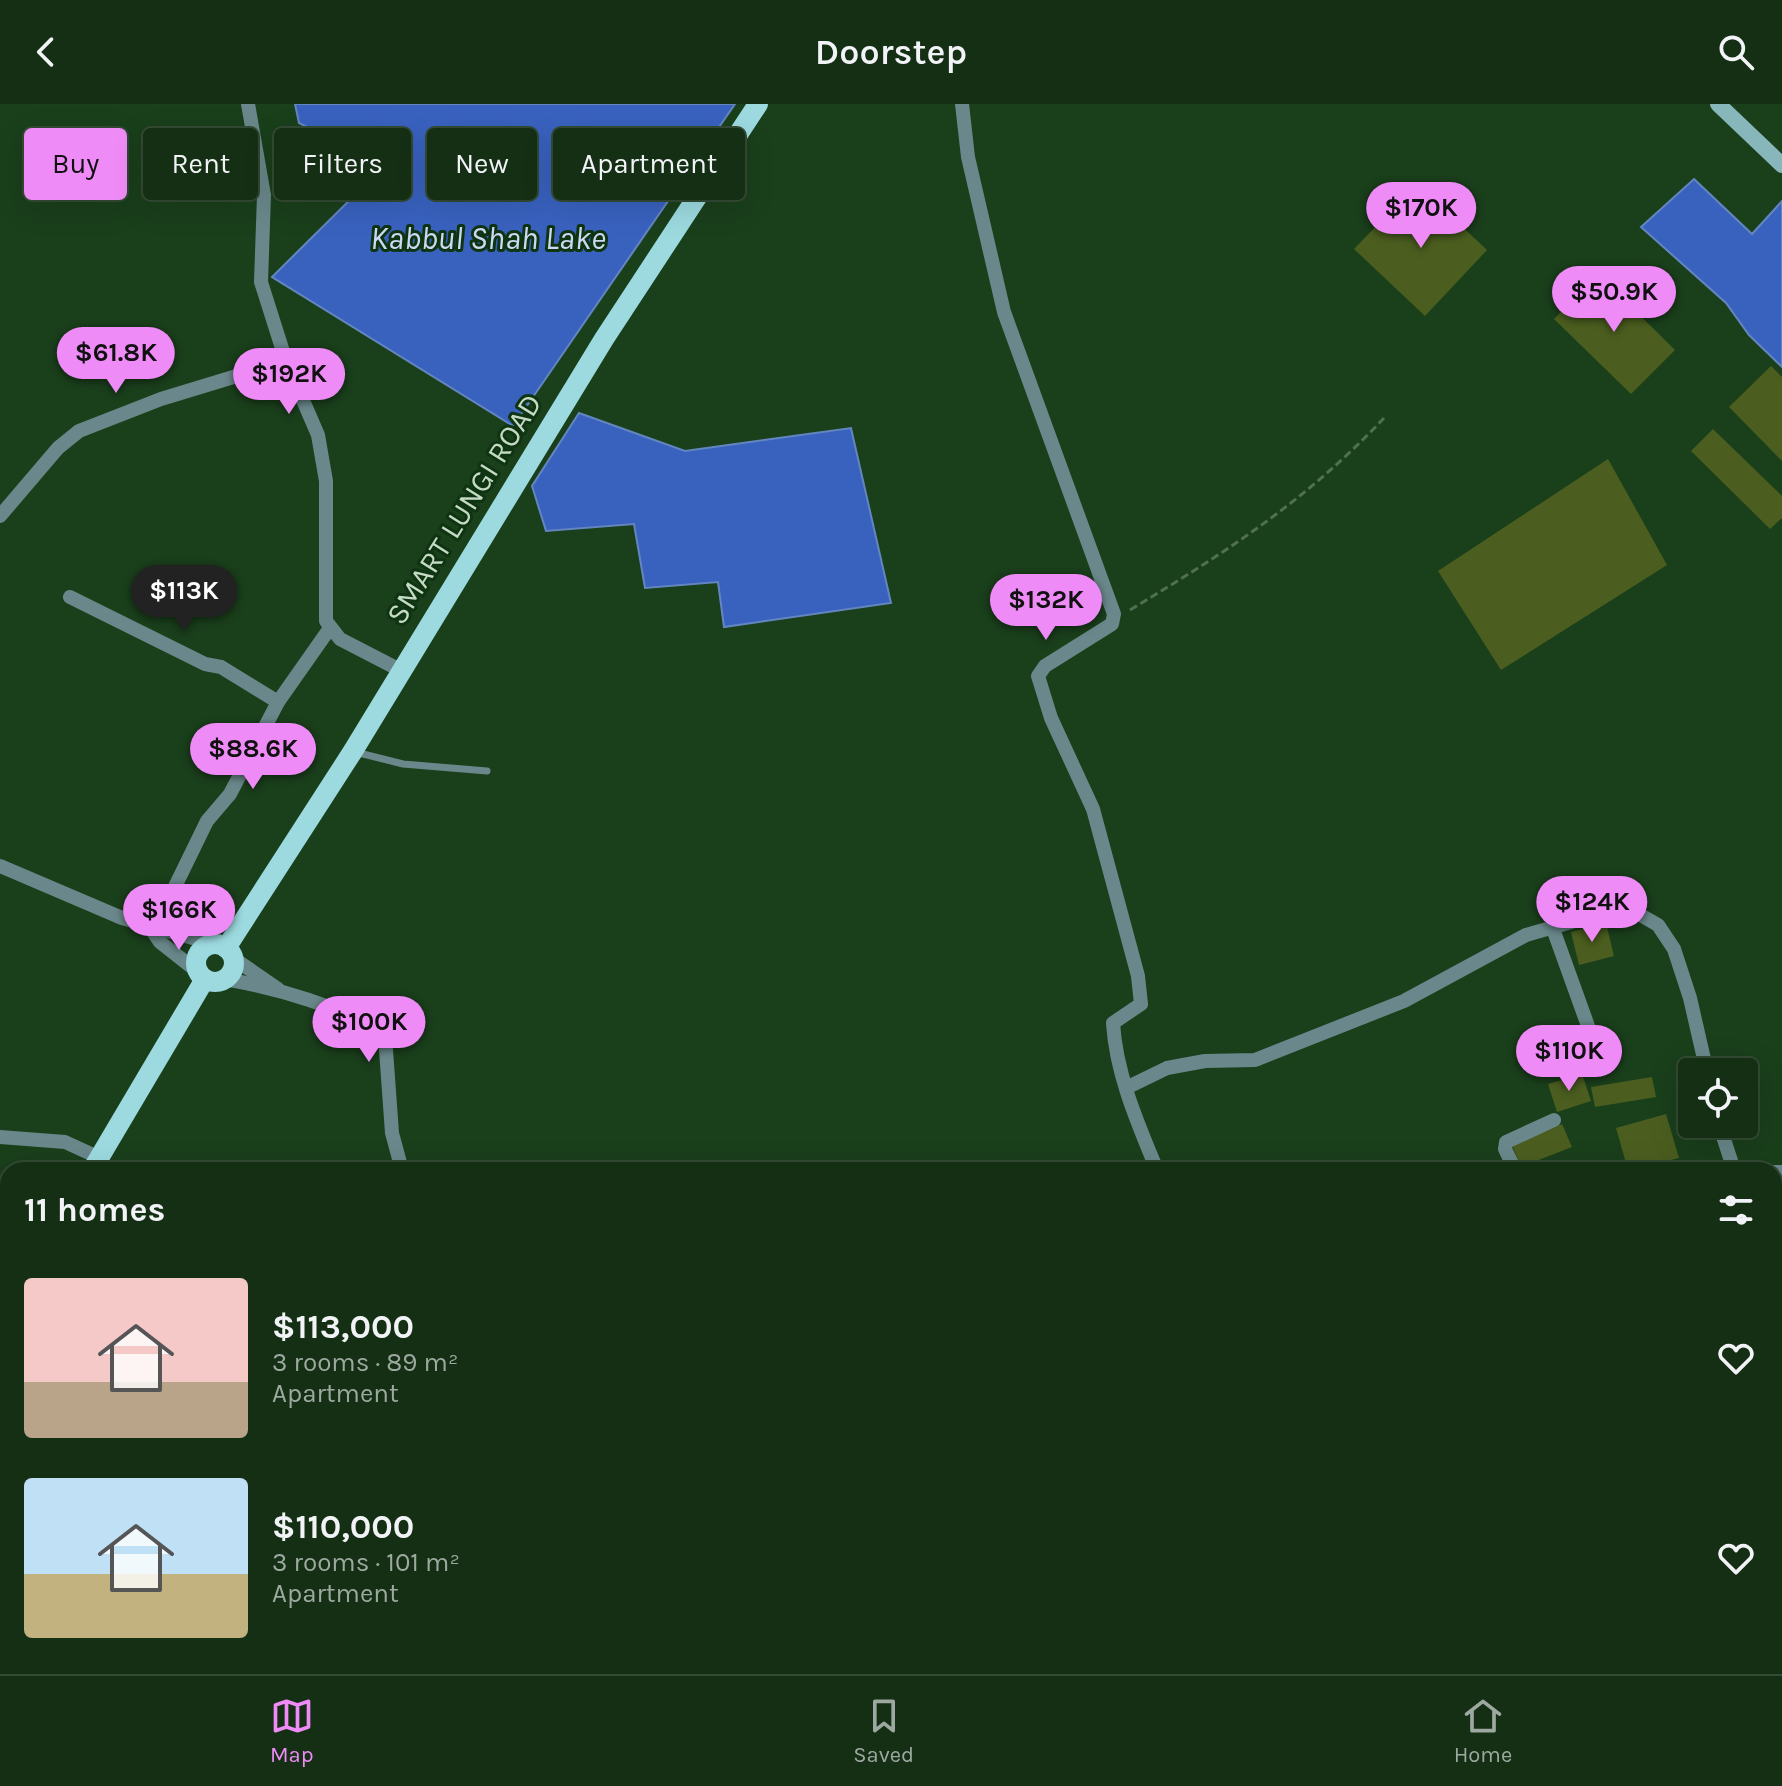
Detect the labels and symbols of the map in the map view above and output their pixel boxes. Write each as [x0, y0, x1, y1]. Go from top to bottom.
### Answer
pin: $170K [1365, 182, 1477, 250]
water label: Kabbul Shah Lake [370, 220, 606, 257]
pin: $50.9K [1549, 266, 1679, 334]
pin: $61.8K [51, 327, 181, 395]
pin: $192K [233, 348, 345, 416]
street label: SMART LUNGI ROAD [379, 387, 549, 631]
pin: $113K [128, 565, 240, 633]
pin: $132K [990, 574, 1102, 642]
pin: $88.6K [188, 723, 318, 791]
pin: $124K [1536, 876, 1648, 944]
pin: $166K [123, 884, 235, 952]
pin: $100K [313, 996, 425, 1064]
pin: $110K [1513, 1025, 1625, 1093]

